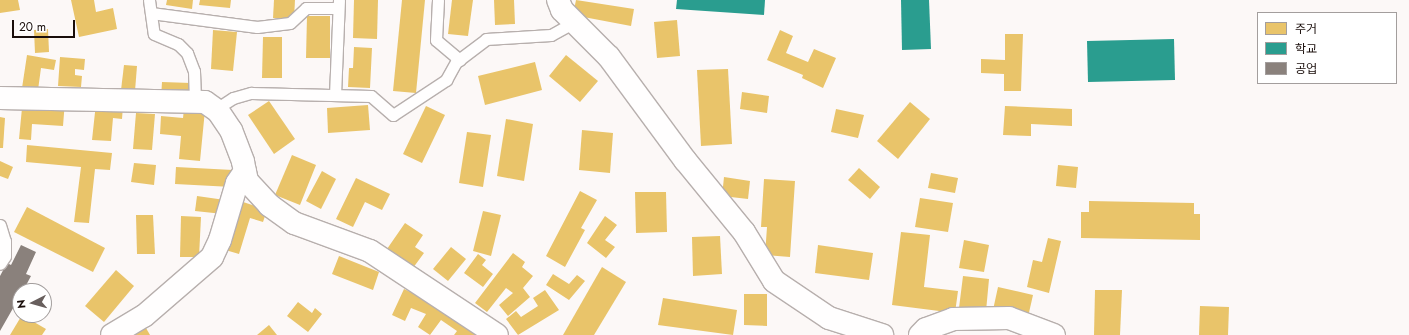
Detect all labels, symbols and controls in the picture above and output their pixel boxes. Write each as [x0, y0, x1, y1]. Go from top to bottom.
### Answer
scale bar [14, 12, 77, 38]
legend [1257, 12, 1397, 84]
text: 20 m [19, 18, 46, 36]
text: 주거 [1295, 20, 1317, 38]
text: 학교 [1295, 40, 1317, 58]
text: 공업 [1295, 60, 1317, 78]
north arrow [12, 283, 52, 323]
text: N [13, 299, 29, 309]

